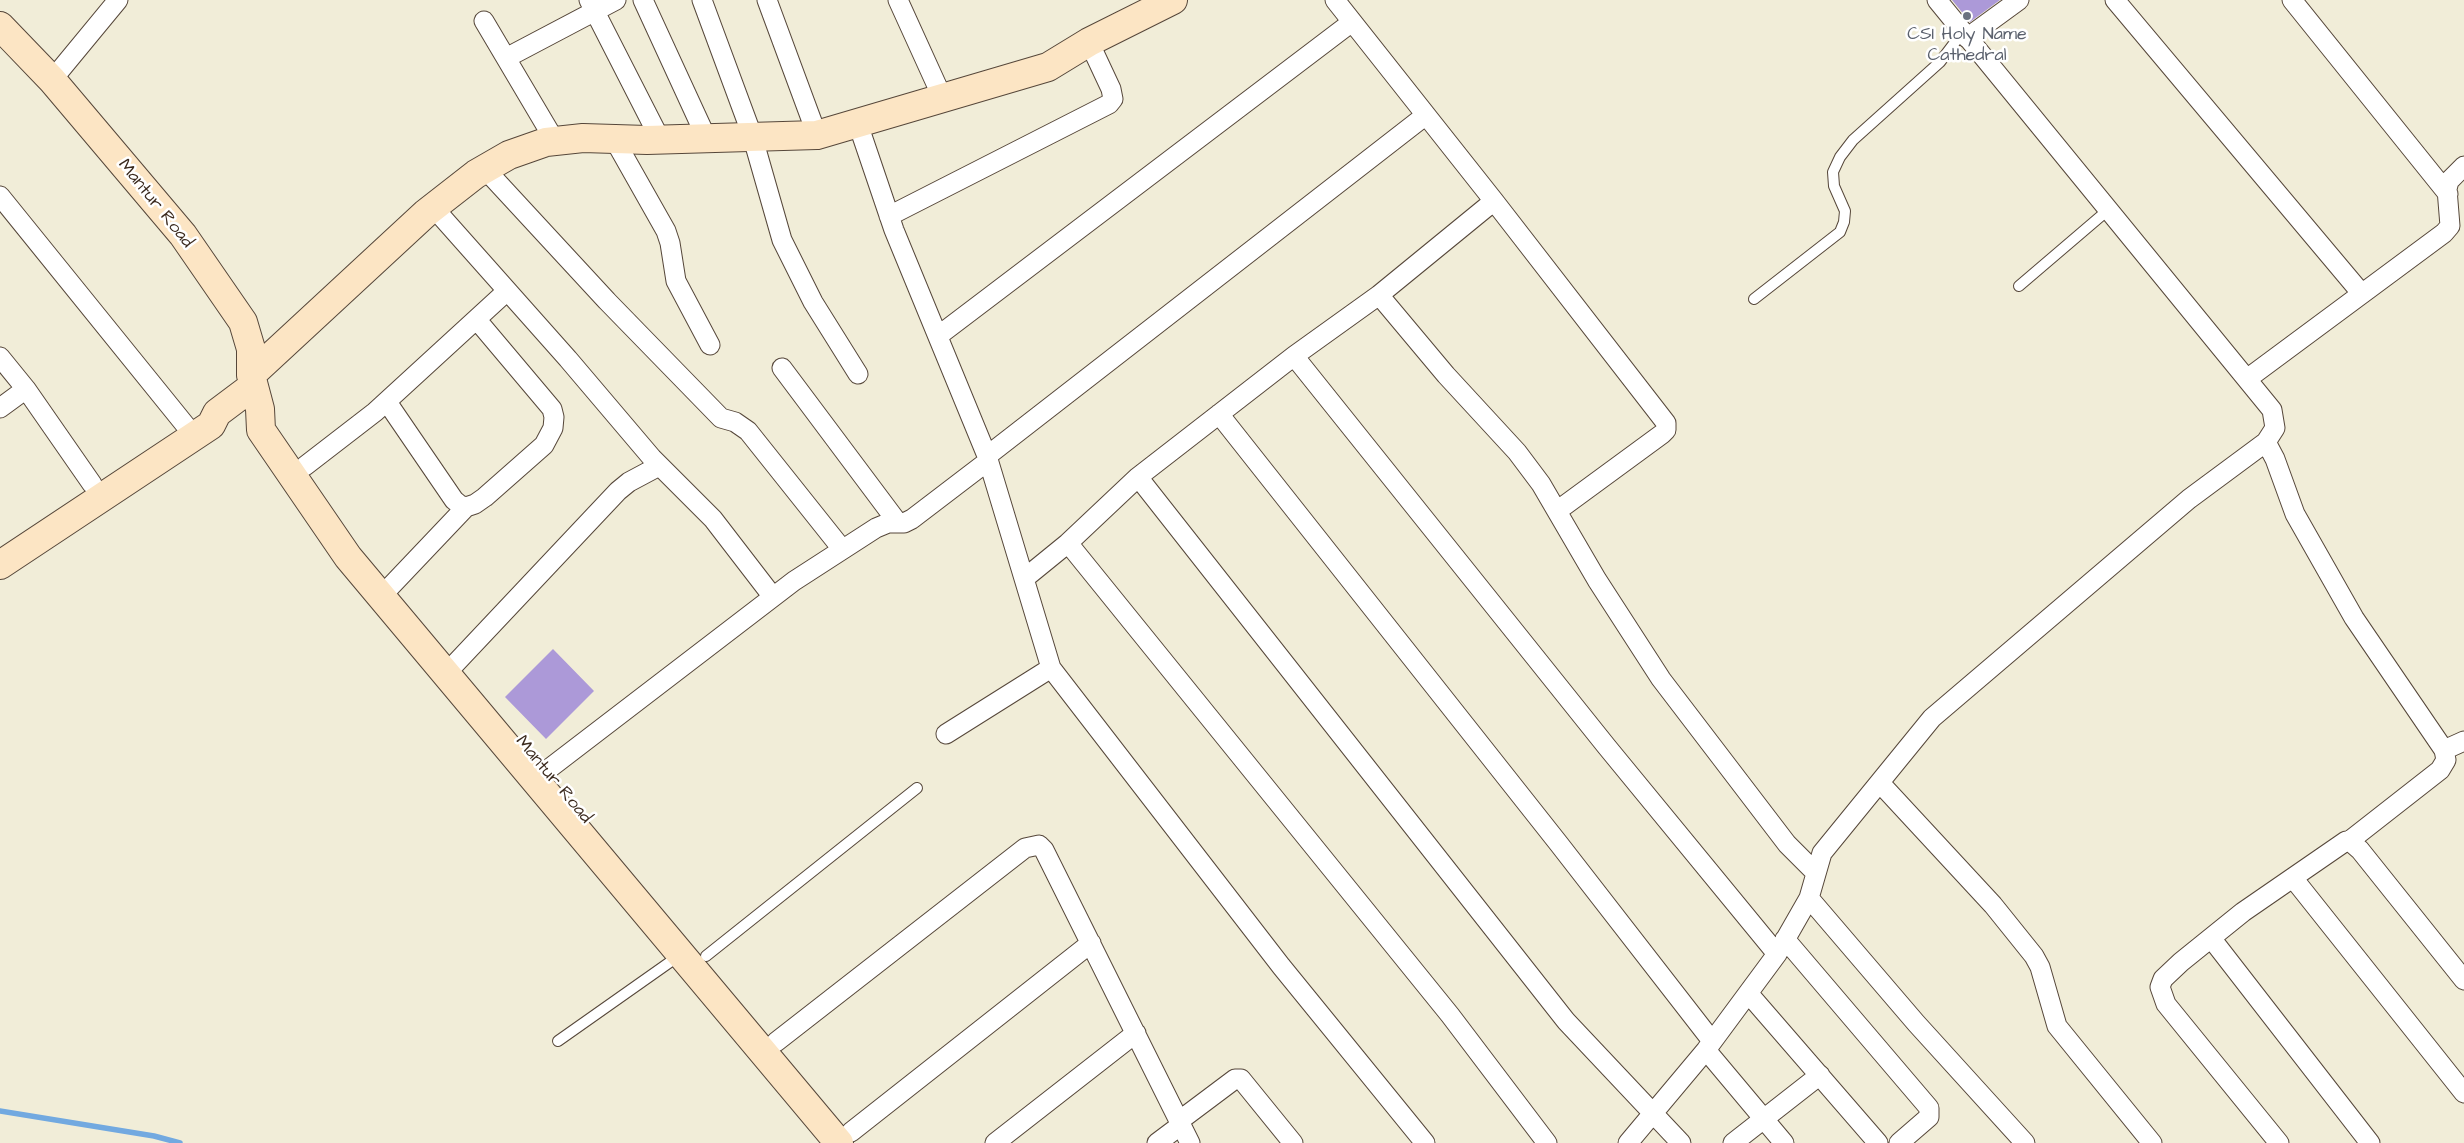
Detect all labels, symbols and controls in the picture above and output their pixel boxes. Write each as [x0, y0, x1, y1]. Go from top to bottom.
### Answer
marker: CSI Holy Name Cathedral [1961, 10, 1973, 22]
place label: CSI Holy Name Cathedral [1907, 24, 2027, 66]
street label: Mantur Road [113, 155, 197, 253]
street label: Mantur Road [510, 732, 596, 828]

